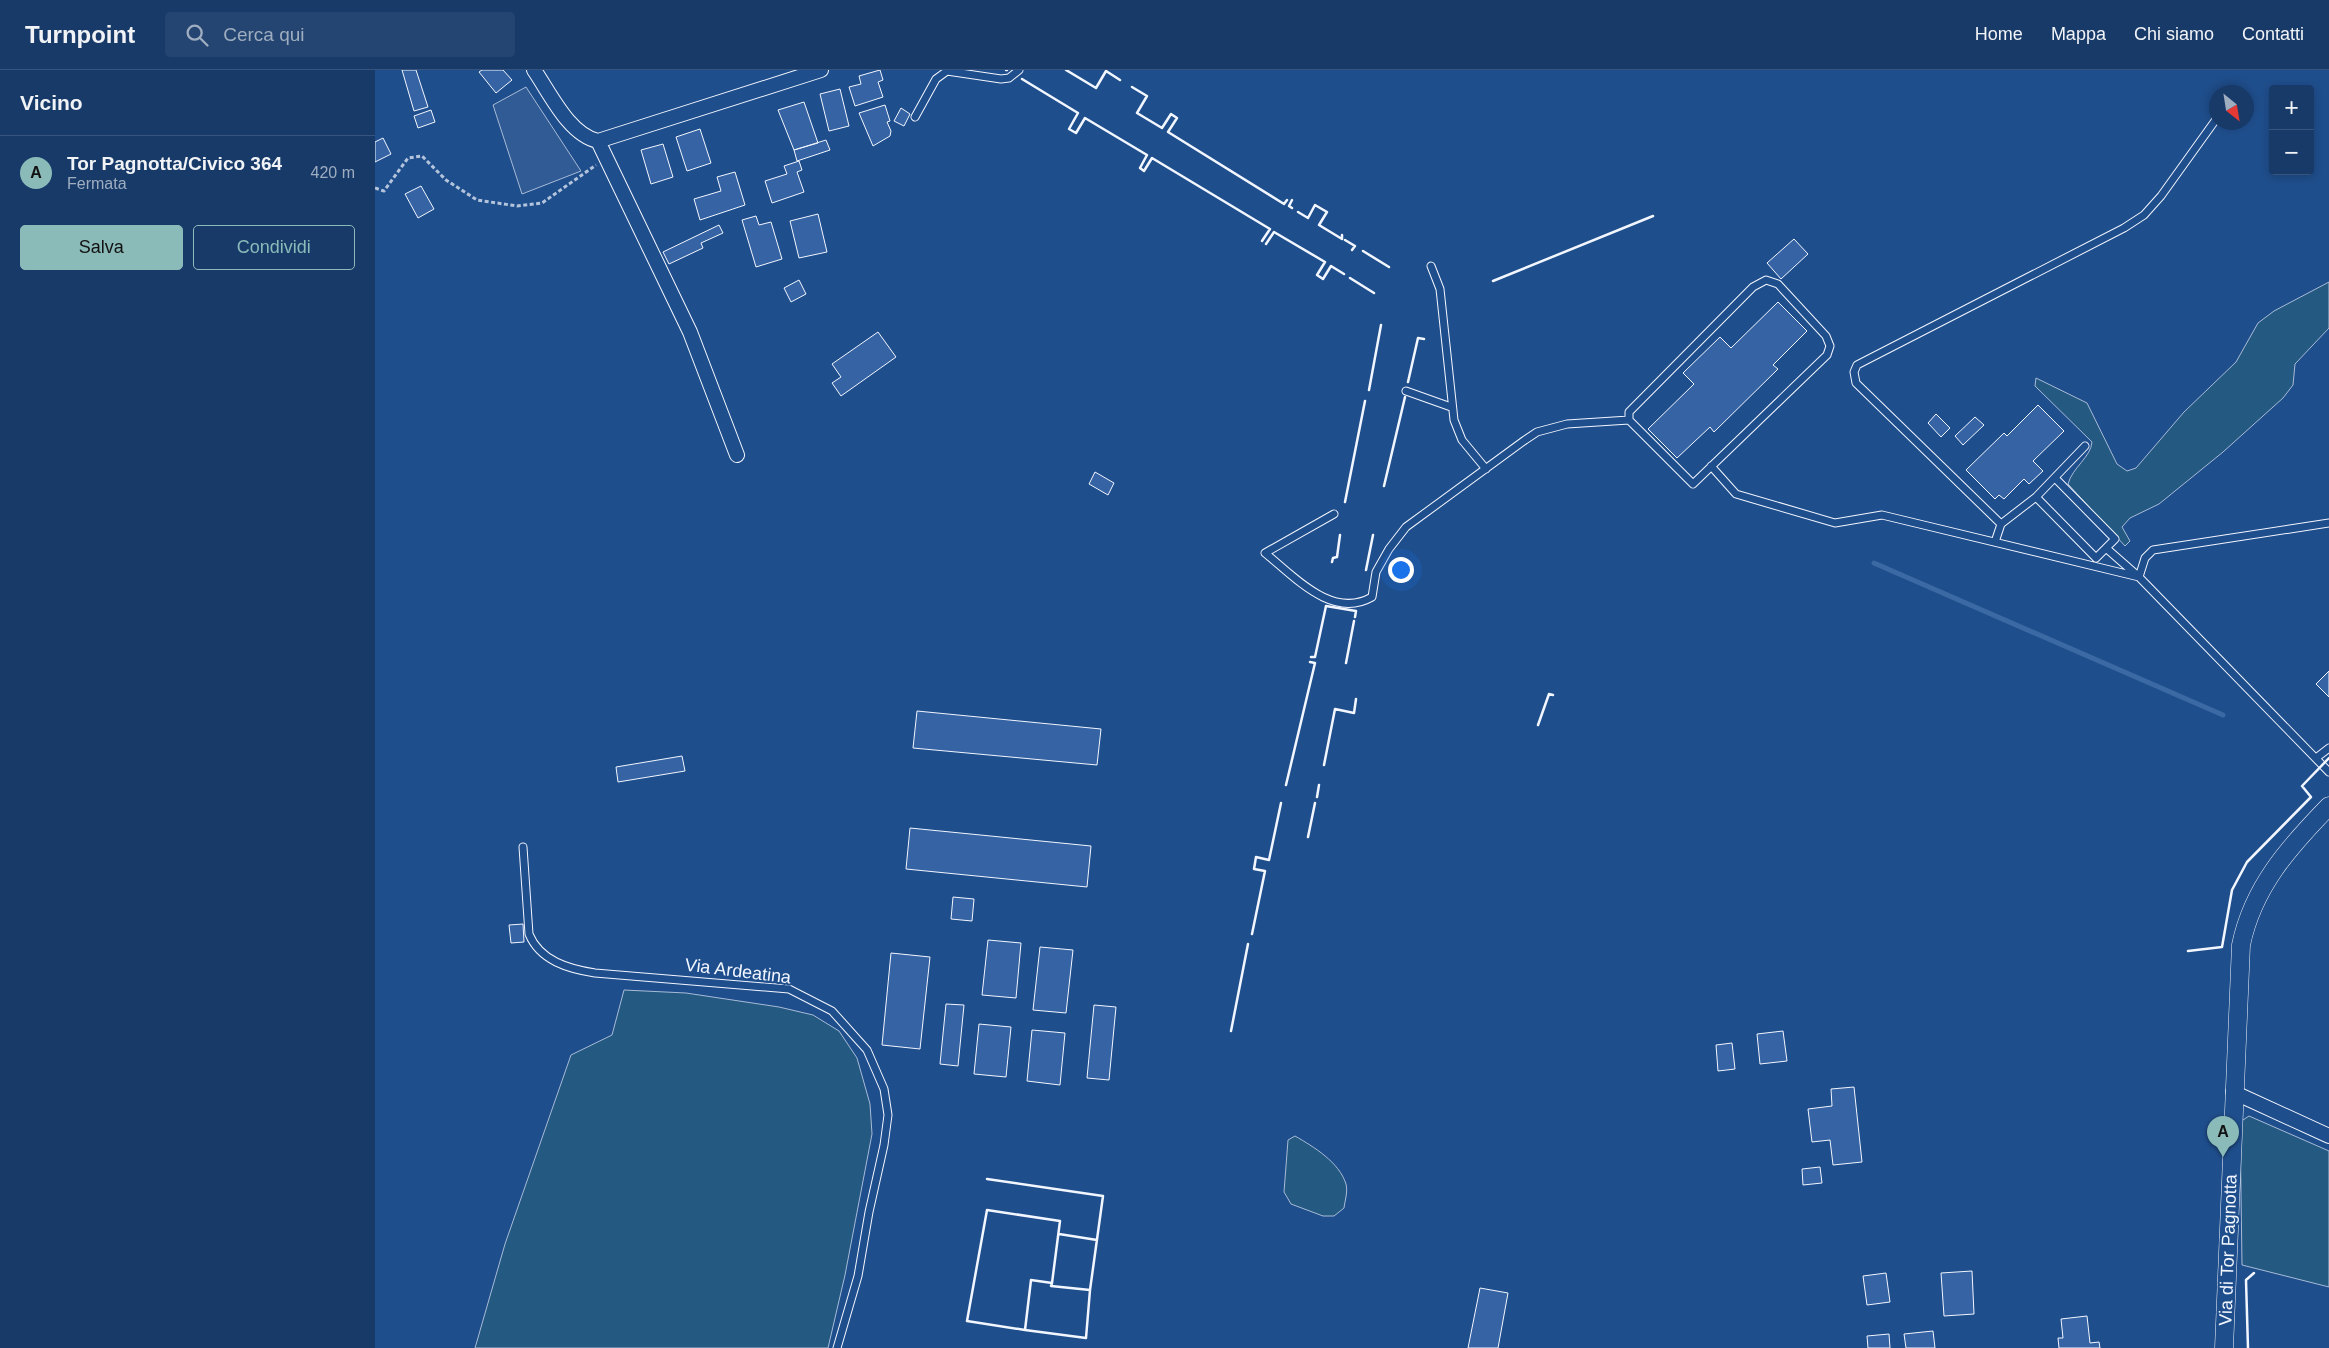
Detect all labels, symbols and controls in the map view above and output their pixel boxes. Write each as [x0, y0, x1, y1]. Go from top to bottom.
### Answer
search box [165, 12, 515, 57]
text: Turnpoint [25, 21, 135, 48]
icon: search [183, 21, 211, 49]
text: Cerca qui [223, 24, 305, 45]
text: Home [1975, 24, 2023, 44]
text: Mappa [2051, 24, 2106, 44]
text: Chi siamo [2134, 24, 2214, 44]
text: Contatti [2242, 24, 2304, 44]
north arrow [2209, 85, 2254, 130]
map controls [2269, 85, 2314, 175]
button: + [2269, 85, 2314, 130]
text: Vicino [20, 91, 83, 114]
button: − [2269, 130, 2314, 175]
text: Tor Pagnotta/Civico 364 [67, 153, 282, 174]
text: A [30, 164, 42, 181]
text: 420 m [311, 164, 355, 181]
text: Fermata [67, 175, 127, 192]
button: Salva [20, 225, 183, 270]
button: Condividi [193, 225, 355, 270]
your location [1388, 557, 1414, 583]
street label: Via Ardeatina [684, 955, 793, 988]
pin: A [2207, 1116, 2239, 1157]
street label: Via di Tor Pagnotta [2215, 1173, 2241, 1326]

